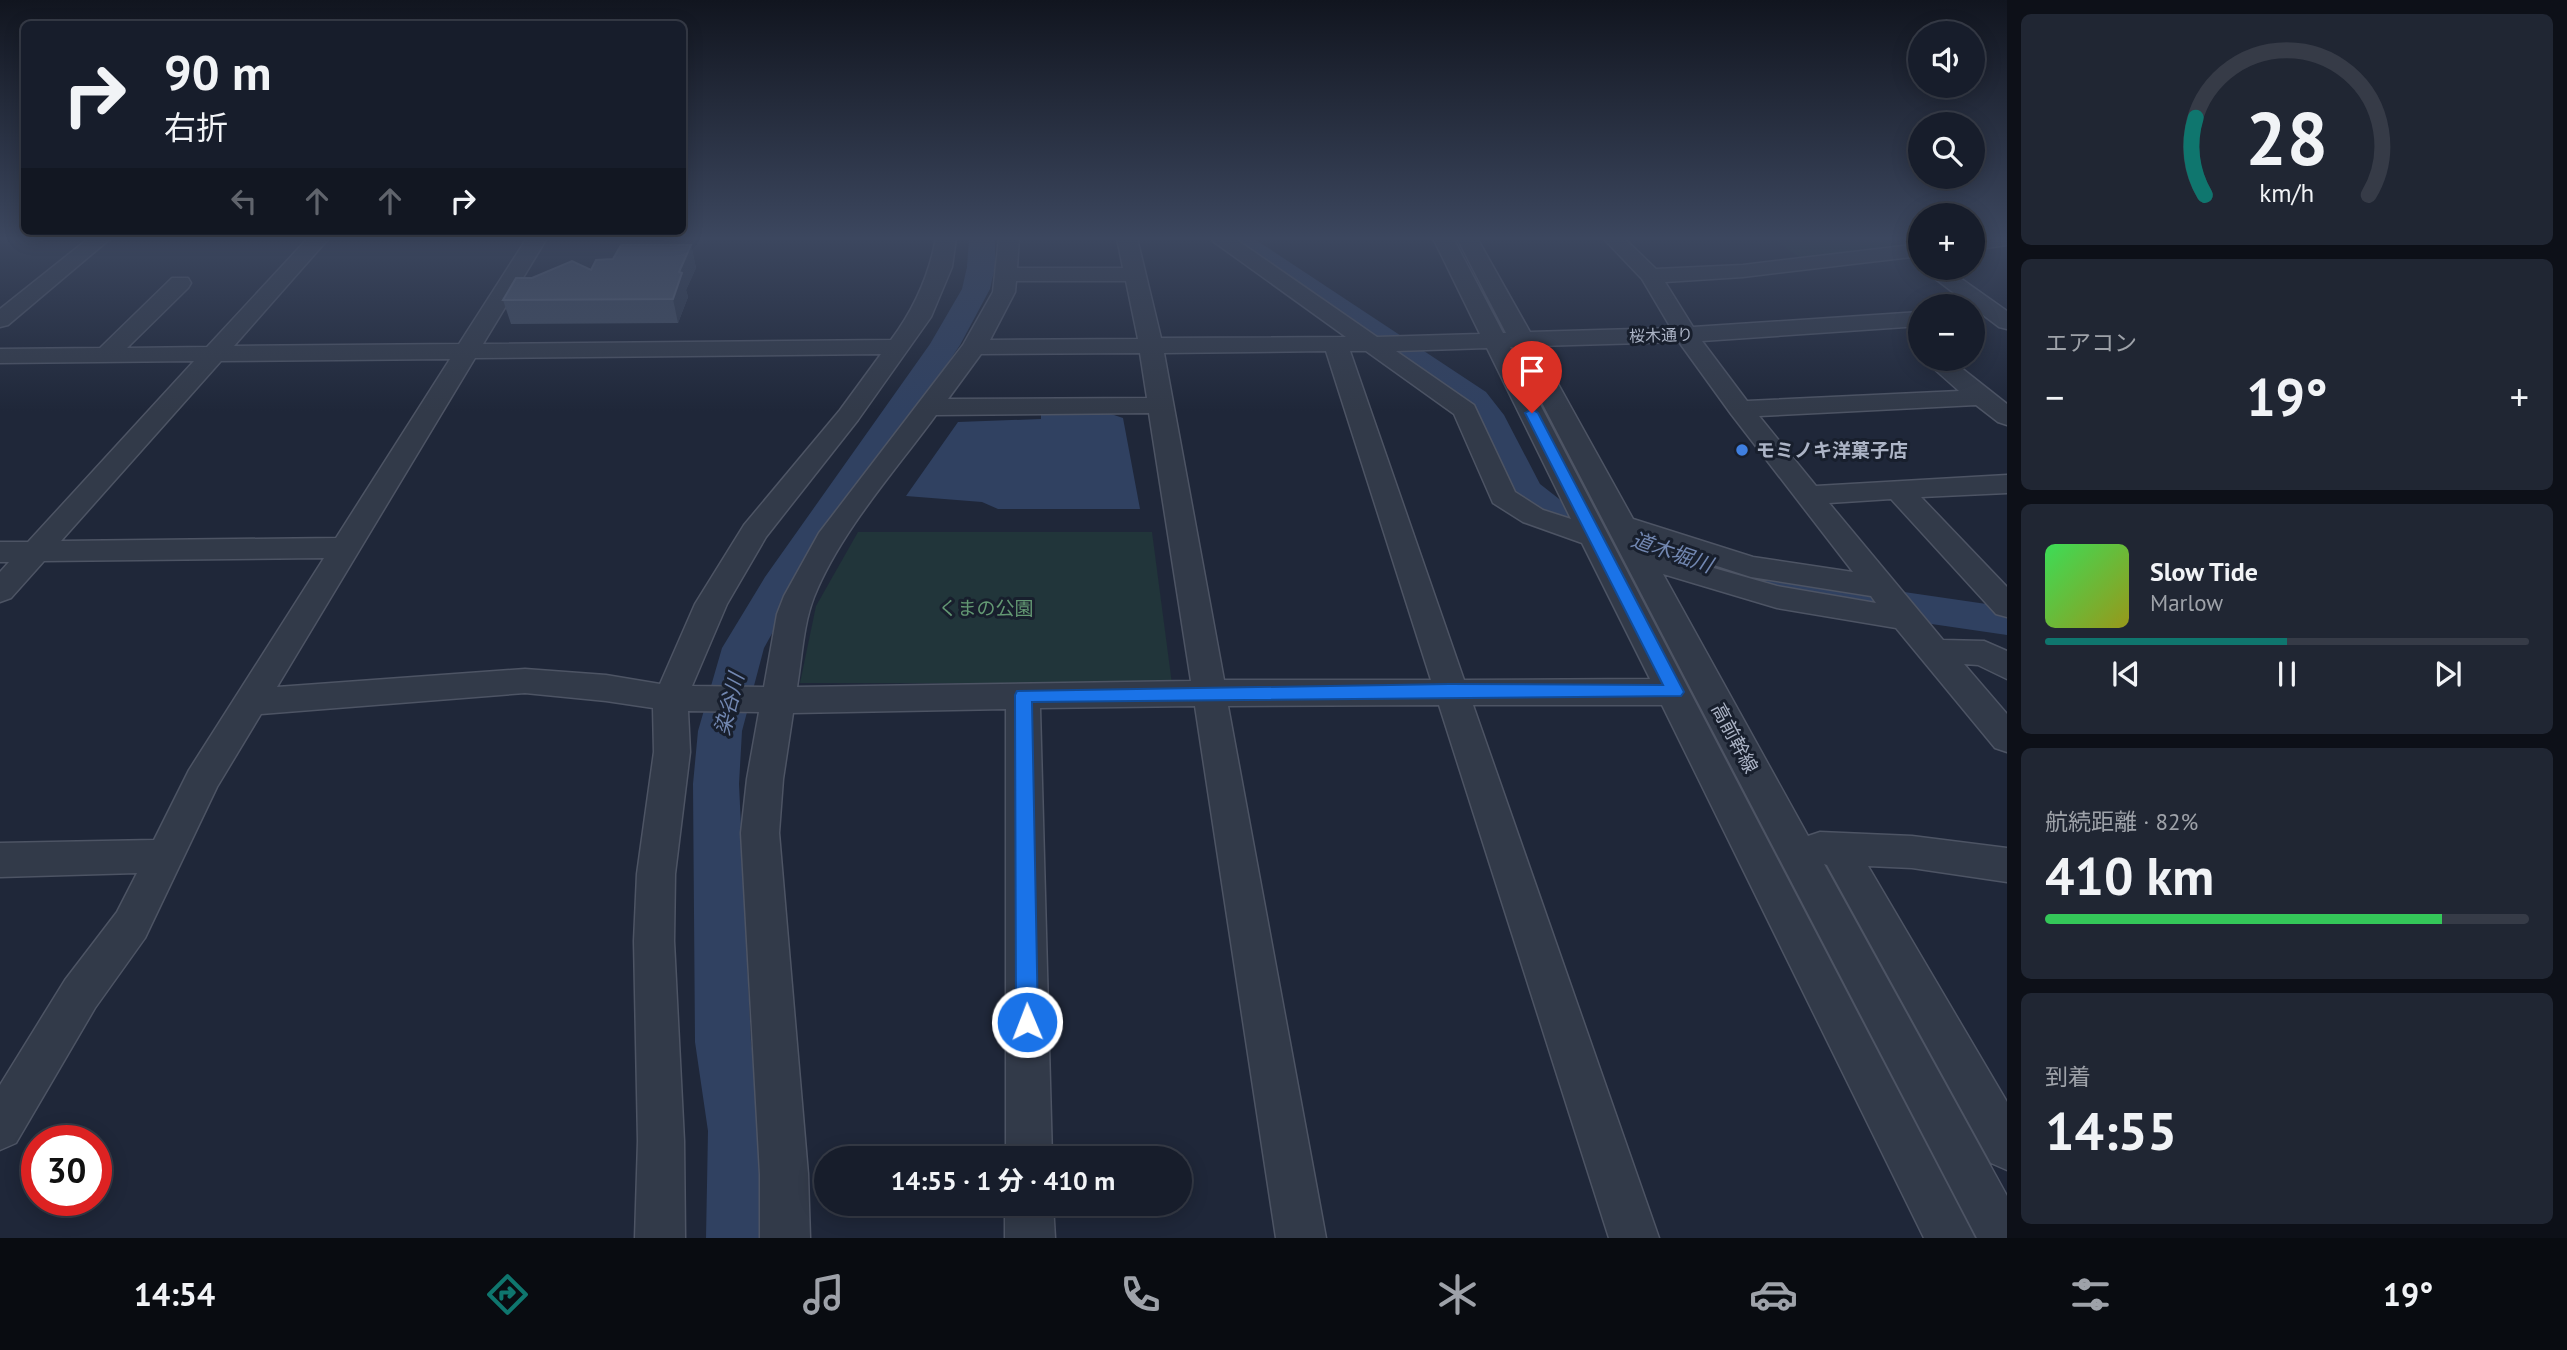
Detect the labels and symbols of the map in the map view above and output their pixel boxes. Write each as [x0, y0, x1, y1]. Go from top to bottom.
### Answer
street label: 桜木通り [1629, 324, 1693, 346]
pin [1502, 341, 1562, 413]
place label: モミノキ洋菓子店 [1756, 438, 1908, 462]
marker: モミノキ洋菓子店 [1734, 442, 1750, 458]
water label: 道木堀川 [1628, 526, 1718, 579]
park label: くまの公園 [938, 596, 1034, 620]
water label: 染谷川 [708, 668, 750, 738]
street label: 高前幹線 [1707, 699, 1763, 777]
position arrow [990, 985, 1064, 1059]
speed limit sign: 30 [21, 1125, 112, 1216]

